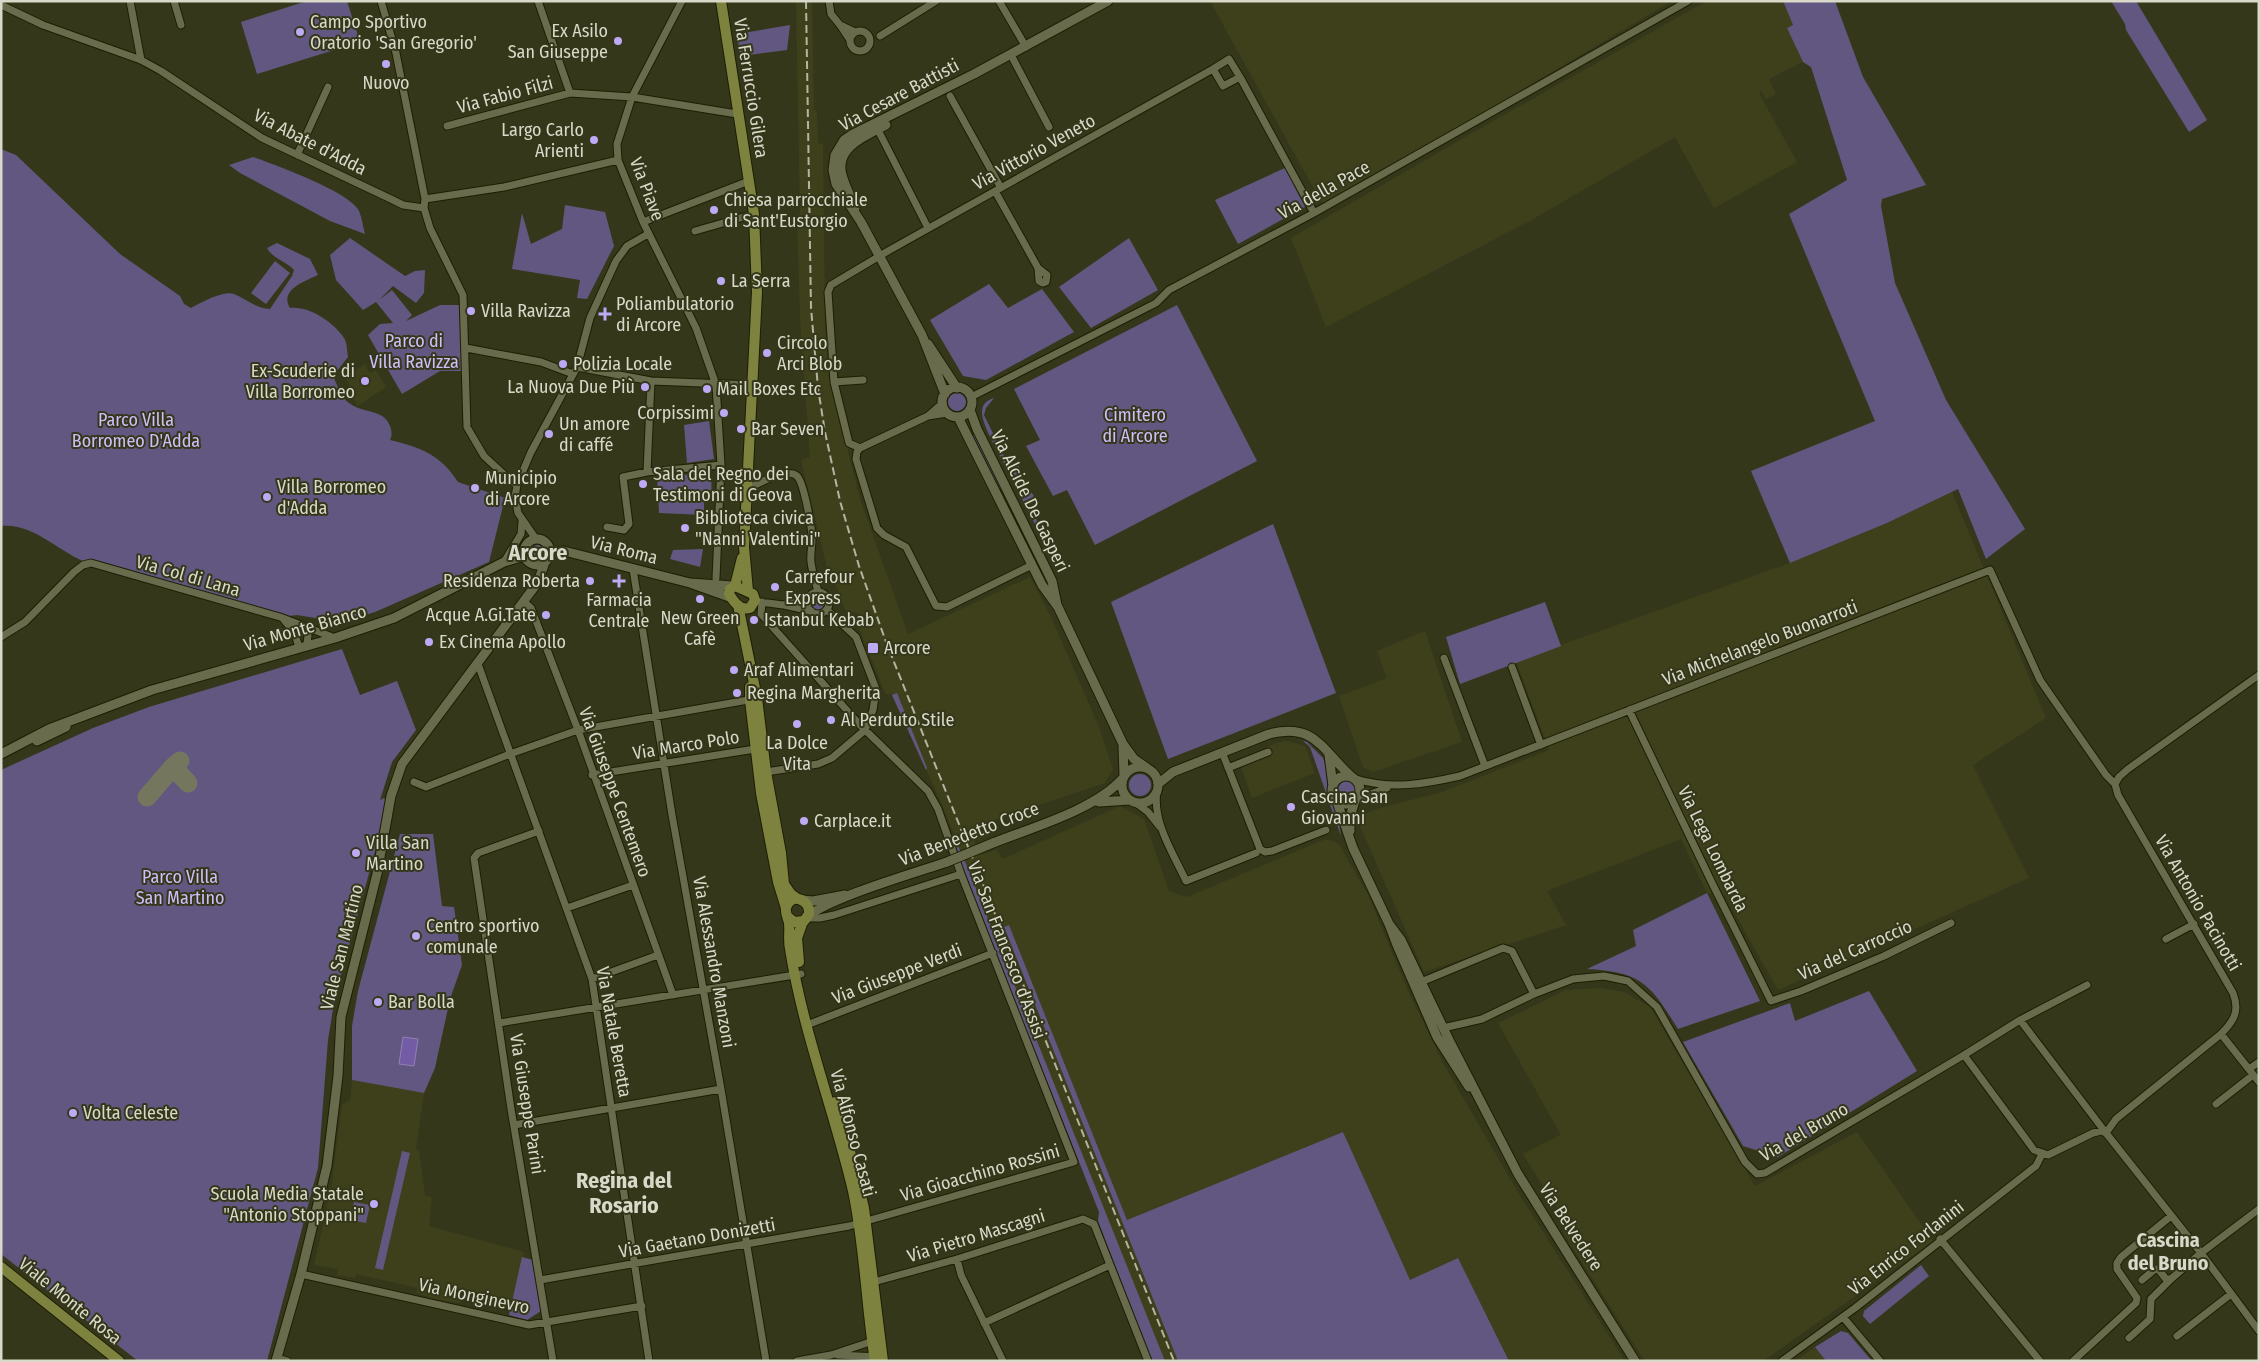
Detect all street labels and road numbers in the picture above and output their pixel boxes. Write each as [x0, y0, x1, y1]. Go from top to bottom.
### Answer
street label: Via Ferruccio Gilera [729, 17, 773, 160]
street label: Via Cesare Battisti [835, 54, 963, 136]
street label: Via Fabio Filzi [455, 72, 555, 118]
street label: Via Abate d'Adda [250, 104, 370, 180]
street label: Via Vittorio Veneto [969, 109, 1099, 195]
street label: Via Piave [625, 154, 669, 224]
street label: Via della Pace [1274, 156, 1374, 224]
street label: Via Alcide De Gasperi [986, 426, 1074, 576]
street label: Via Roma [588, 531, 660, 569]
street label: Via Col di Lana [133, 551, 243, 601]
street label: Via Michelangelo Buonarroti [1659, 596, 1861, 690]
street label: Via Monte Bianco [241, 600, 369, 656]
street label: Via Giuseppe Centemero [574, 704, 656, 880]
street label: Via Marco Polo [631, 726, 741, 764]
street label: Via Lega Lombarda [1673, 782, 1753, 916]
street label: Via Benedetto Croce [896, 797, 1042, 871]
street label: Via Antonio Pacinotti [2150, 831, 2246, 975]
street label: Via San Francesco d'Assisi [963, 858, 1051, 1042]
street label: Via Alessandro Manzoni [688, 874, 740, 1050]
street label: Viale San Martino [316, 882, 368, 1012]
street label: Via del Carroccio [1794, 915, 1916, 985]
street label: Via Giuseppe Verdi [829, 939, 965, 1009]
street label: Via Natale Beretta [592, 965, 636, 1099]
street label: Via Giuseppe Parini [505, 1032, 549, 1176]
street label: Via Alfonso Casati [825, 1067, 881, 1199]
street label: Via del Bruno [1756, 1098, 1852, 1166]
street label: Via Gioacchino Rossini [898, 1140, 1062, 1206]
street label: Via Belvedere [1535, 1179, 1608, 1275]
street label: Via Enrico Forlanini [1844, 1196, 1968, 1300]
street label: Via Pietro Mascagni [905, 1205, 1047, 1267]
street label: Via Gaetano Donizetti [617, 1213, 777, 1263]
street label: Viale Monte Rosa [14, 1253, 126, 1349]
street label: Via Monginevro [416, 1273, 532, 1319]

